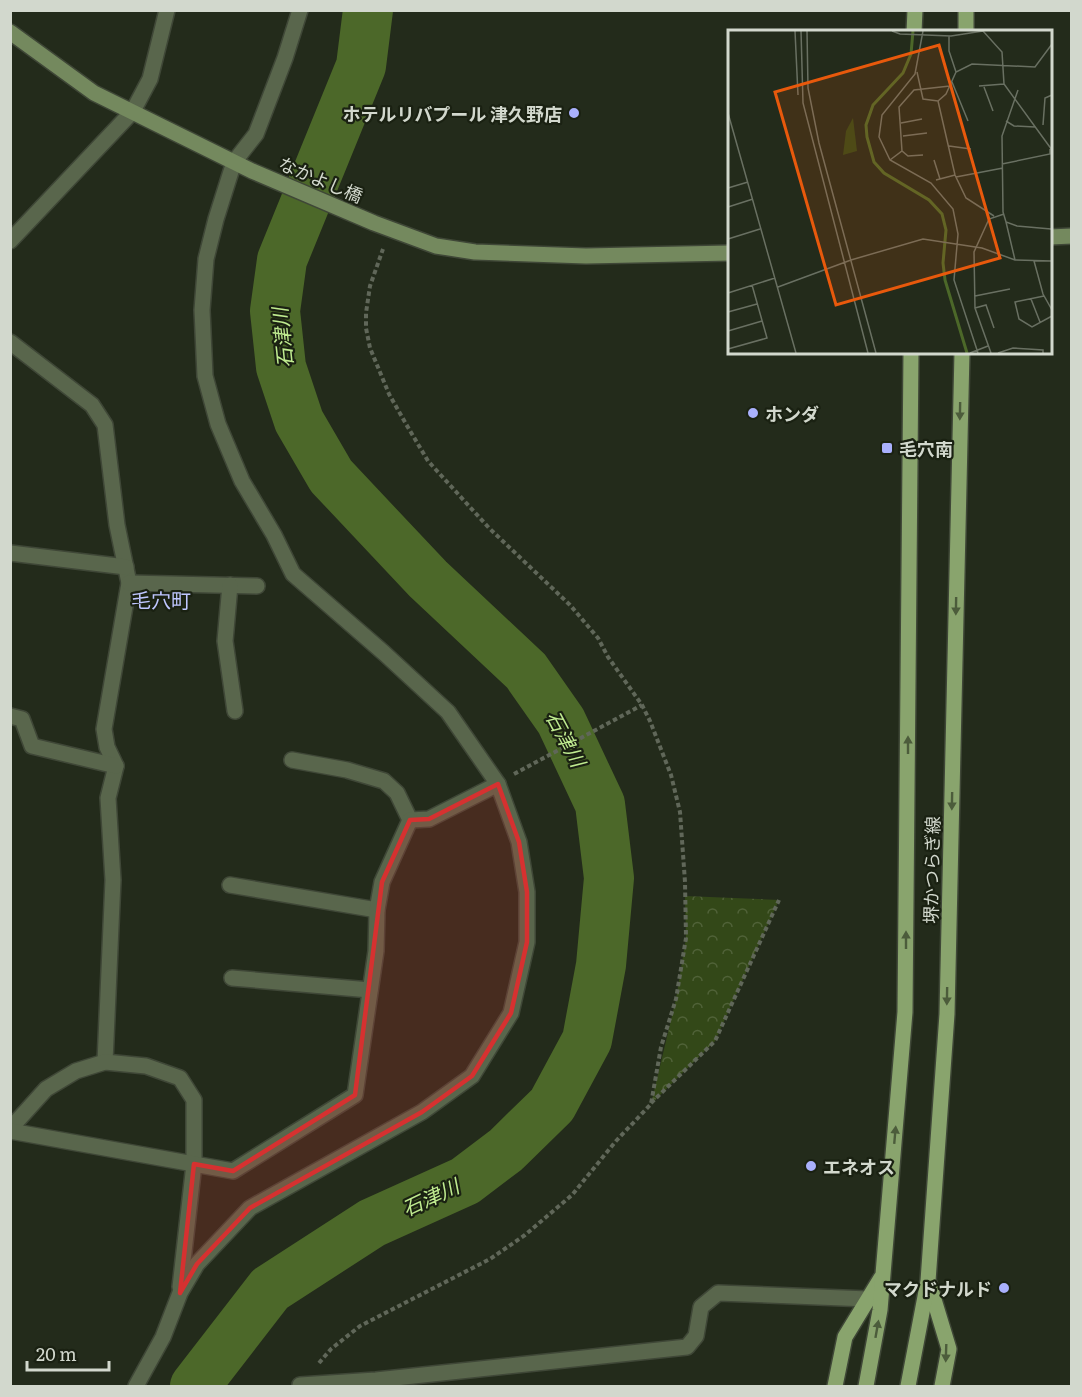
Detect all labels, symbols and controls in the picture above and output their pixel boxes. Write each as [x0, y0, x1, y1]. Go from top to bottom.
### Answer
inset map [728, 30, 1052, 354]
place label: ホテルリバプール 津久野店 [342, 100, 562, 127]
marker: ホテルリバプール 津久野店 [567, 106, 581, 120]
street label: なかよし橋 [275, 149, 367, 209]
water label: 石津川 [263, 305, 299, 369]
place label: ホンダ [765, 400, 819, 427]
one-way arrow [956, 401, 965, 420]
marker: ホンダ [746, 406, 760, 420]
place label: 毛穴南 [899, 435, 953, 462]
marker: 毛穴南 [880, 441, 894, 455]
district label: 毛穴町 [131, 584, 191, 614]
one-way arrow [951, 596, 961, 615]
water label: 石津川 [540, 704, 595, 773]
one-way arrow [903, 736, 912, 755]
one-way arrow [947, 791, 956, 810]
street label: 堺かつらぎ線 [917, 816, 945, 924]
one-way arrow [901, 931, 911, 950]
one-way arrow [943, 986, 952, 1005]
one-way arrow [890, 1126, 900, 1145]
place label: エネオス [823, 1153, 895, 1180]
marker: エネオス [804, 1159, 818, 1173]
water label: 石津川 [396, 1169, 465, 1222]
place label: マクドナルド [884, 1275, 992, 1302]
marker: マクドナルド [997, 1281, 1011, 1295]
one-way arrow [873, 1319, 882, 1338]
scale bar [27, 1334, 110, 1372]
text: 20 m [36, 1340, 77, 1367]
one-way arrow [942, 1344, 951, 1363]

